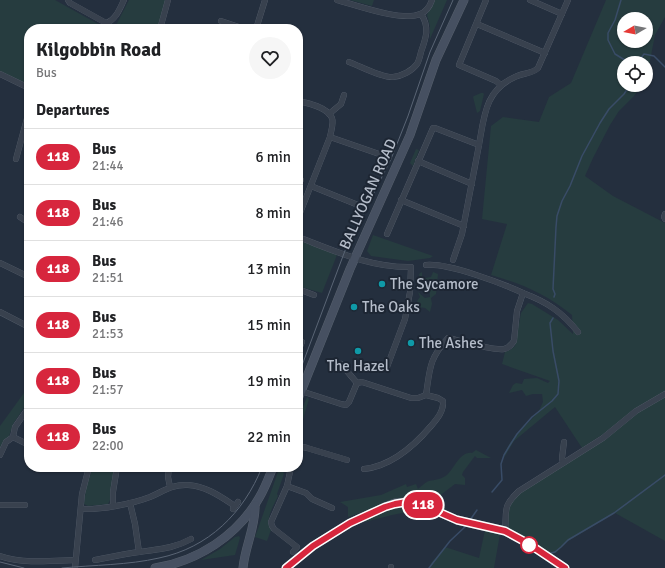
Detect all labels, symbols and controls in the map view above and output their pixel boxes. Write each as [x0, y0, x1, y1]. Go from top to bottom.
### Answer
north arrow [617, 12, 653, 48]
map controls [617, 12, 653, 92]
button: heart [249, 37, 291, 79]
text: Kilgobbin Road [36, 38, 161, 62]
button: locate [617, 56, 653, 92]
text: Bus [36, 65, 57, 81]
text: Departures [36, 101, 109, 119]
street label: BALLYOGAN ROAD [336, 136, 400, 252]
text: Bus [92, 140, 116, 158]
text: 118 [47, 148, 69, 165]
text: 6 min [255, 148, 291, 166]
text: 21:44 [92, 158, 124, 174]
text: Bus [92, 196, 116, 214]
text: 118 [47, 204, 69, 221]
text: 8 min [255, 204, 291, 222]
text: 21:46 [92, 214, 124, 230]
text: Bus [92, 252, 116, 270]
text: 118 [47, 260, 69, 277]
text: 13 min [247, 260, 291, 278]
text: 21:51 [92, 270, 124, 286]
place label: The Sycamore [390, 275, 478, 293]
marker: The Sycamore [377, 279, 387, 289]
place label: The Oaks [362, 298, 420, 316]
marker: The Oaks [349, 302, 359, 312]
text: Bus [92, 308, 116, 326]
text: 118 [47, 316, 69, 333]
text: 15 min [247, 316, 291, 334]
text: 21:53 [92, 326, 124, 342]
place label: The Ashes [419, 334, 484, 352]
marker: The Ashes [406, 338, 416, 348]
marker: The Hazel [353, 346, 363, 356]
place label: The Hazel [327, 357, 389, 375]
text: Bus [92, 364, 116, 382]
text: 118 [47, 372, 69, 389]
text: 19 min [247, 372, 291, 390]
text: 21:57 [92, 382, 124, 398]
text: Bus [92, 420, 116, 438]
text: 118 [47, 428, 69, 445]
text: 22 min [247, 428, 291, 446]
text: 22:00 [92, 438, 124, 454]
line badge: 118 [400, 492, 446, 518]
text: 118 [412, 496, 434, 513]
unlabelled marker [520, 536, 538, 554]

